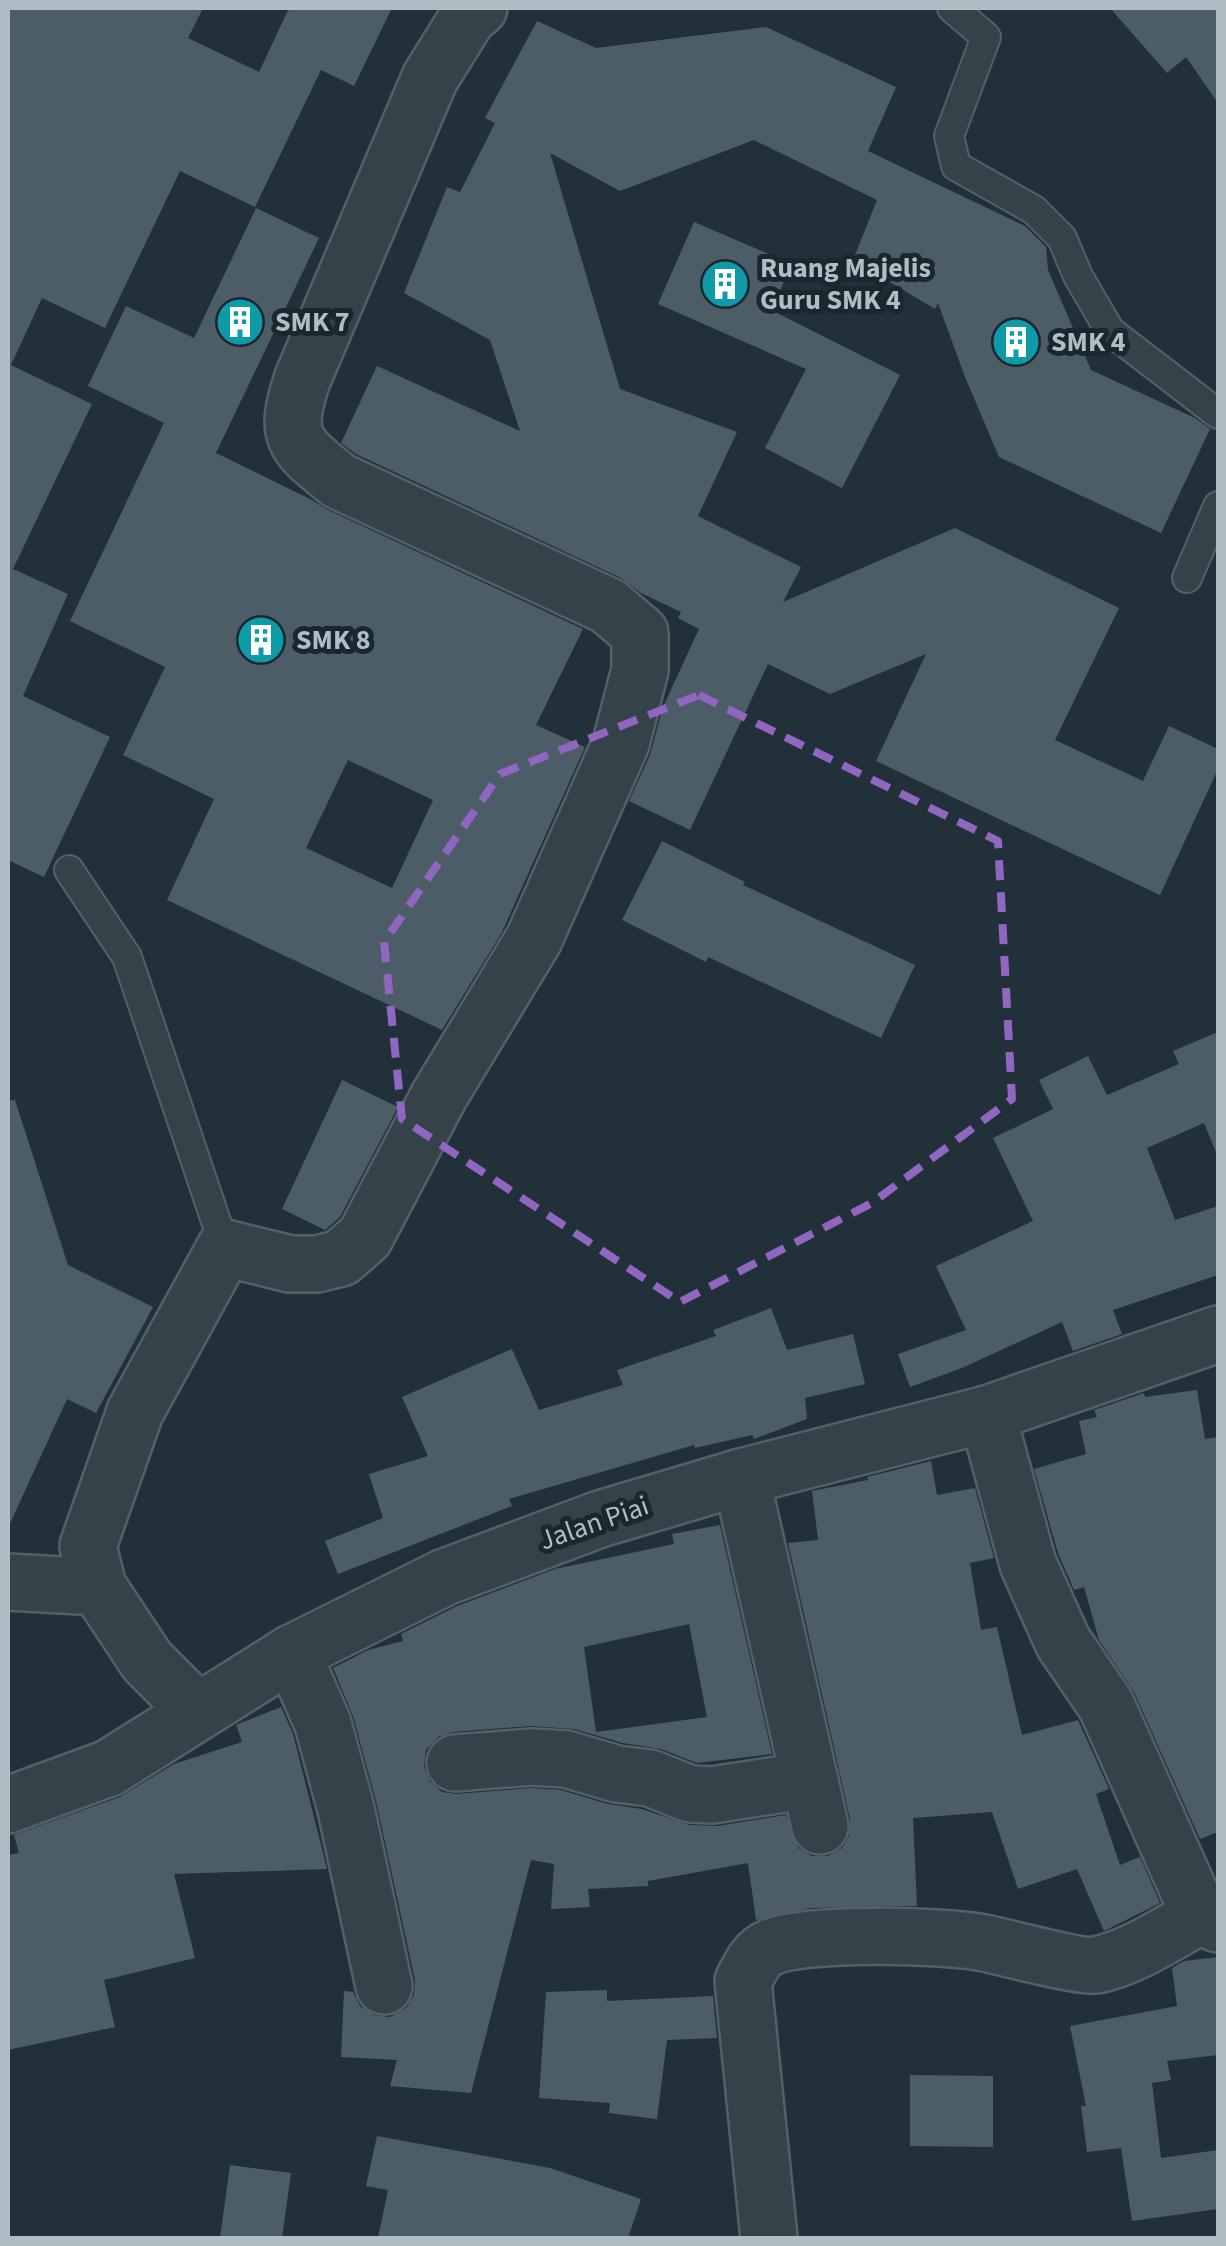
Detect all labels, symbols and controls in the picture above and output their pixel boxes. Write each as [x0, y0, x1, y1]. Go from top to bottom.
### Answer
place label: Ruang Majelis Guru SMK 4 [760, 248, 931, 320]
building icon: Ruang Majelis Guru SMK 4 [699, 258, 751, 310]
building icon: SMK 7 [214, 296, 266, 348]
place label: SMK 7 [275, 302, 349, 342]
building icon: SMK 4 [990, 316, 1042, 368]
place label: SMK 4 [1051, 322, 1126, 362]
building icon: SMK 8 [235, 614, 287, 666]
place label: SMK 8 [296, 620, 370, 660]
street label: Jalan Piai [534, 1486, 654, 1560]

